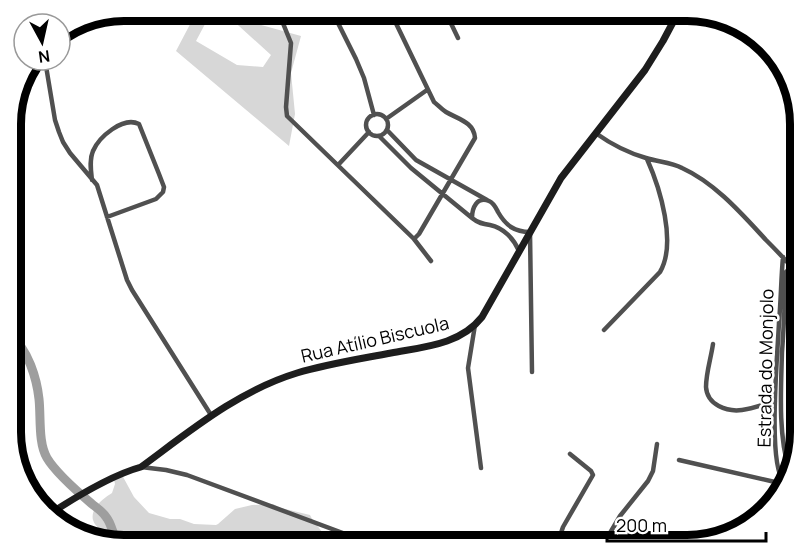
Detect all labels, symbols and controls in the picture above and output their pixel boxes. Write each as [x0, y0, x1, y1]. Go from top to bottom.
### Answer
north arrow [12, 12, 72, 72]
text: N [37, 45, 51, 69]
street label: Estrada do Monjolo [752, 288, 778, 448]
street label: Rua Atílio Biscuola [299, 310, 451, 368]
scale bar [607, 505, 766, 543]
text: 200 m [616, 513, 667, 537]

